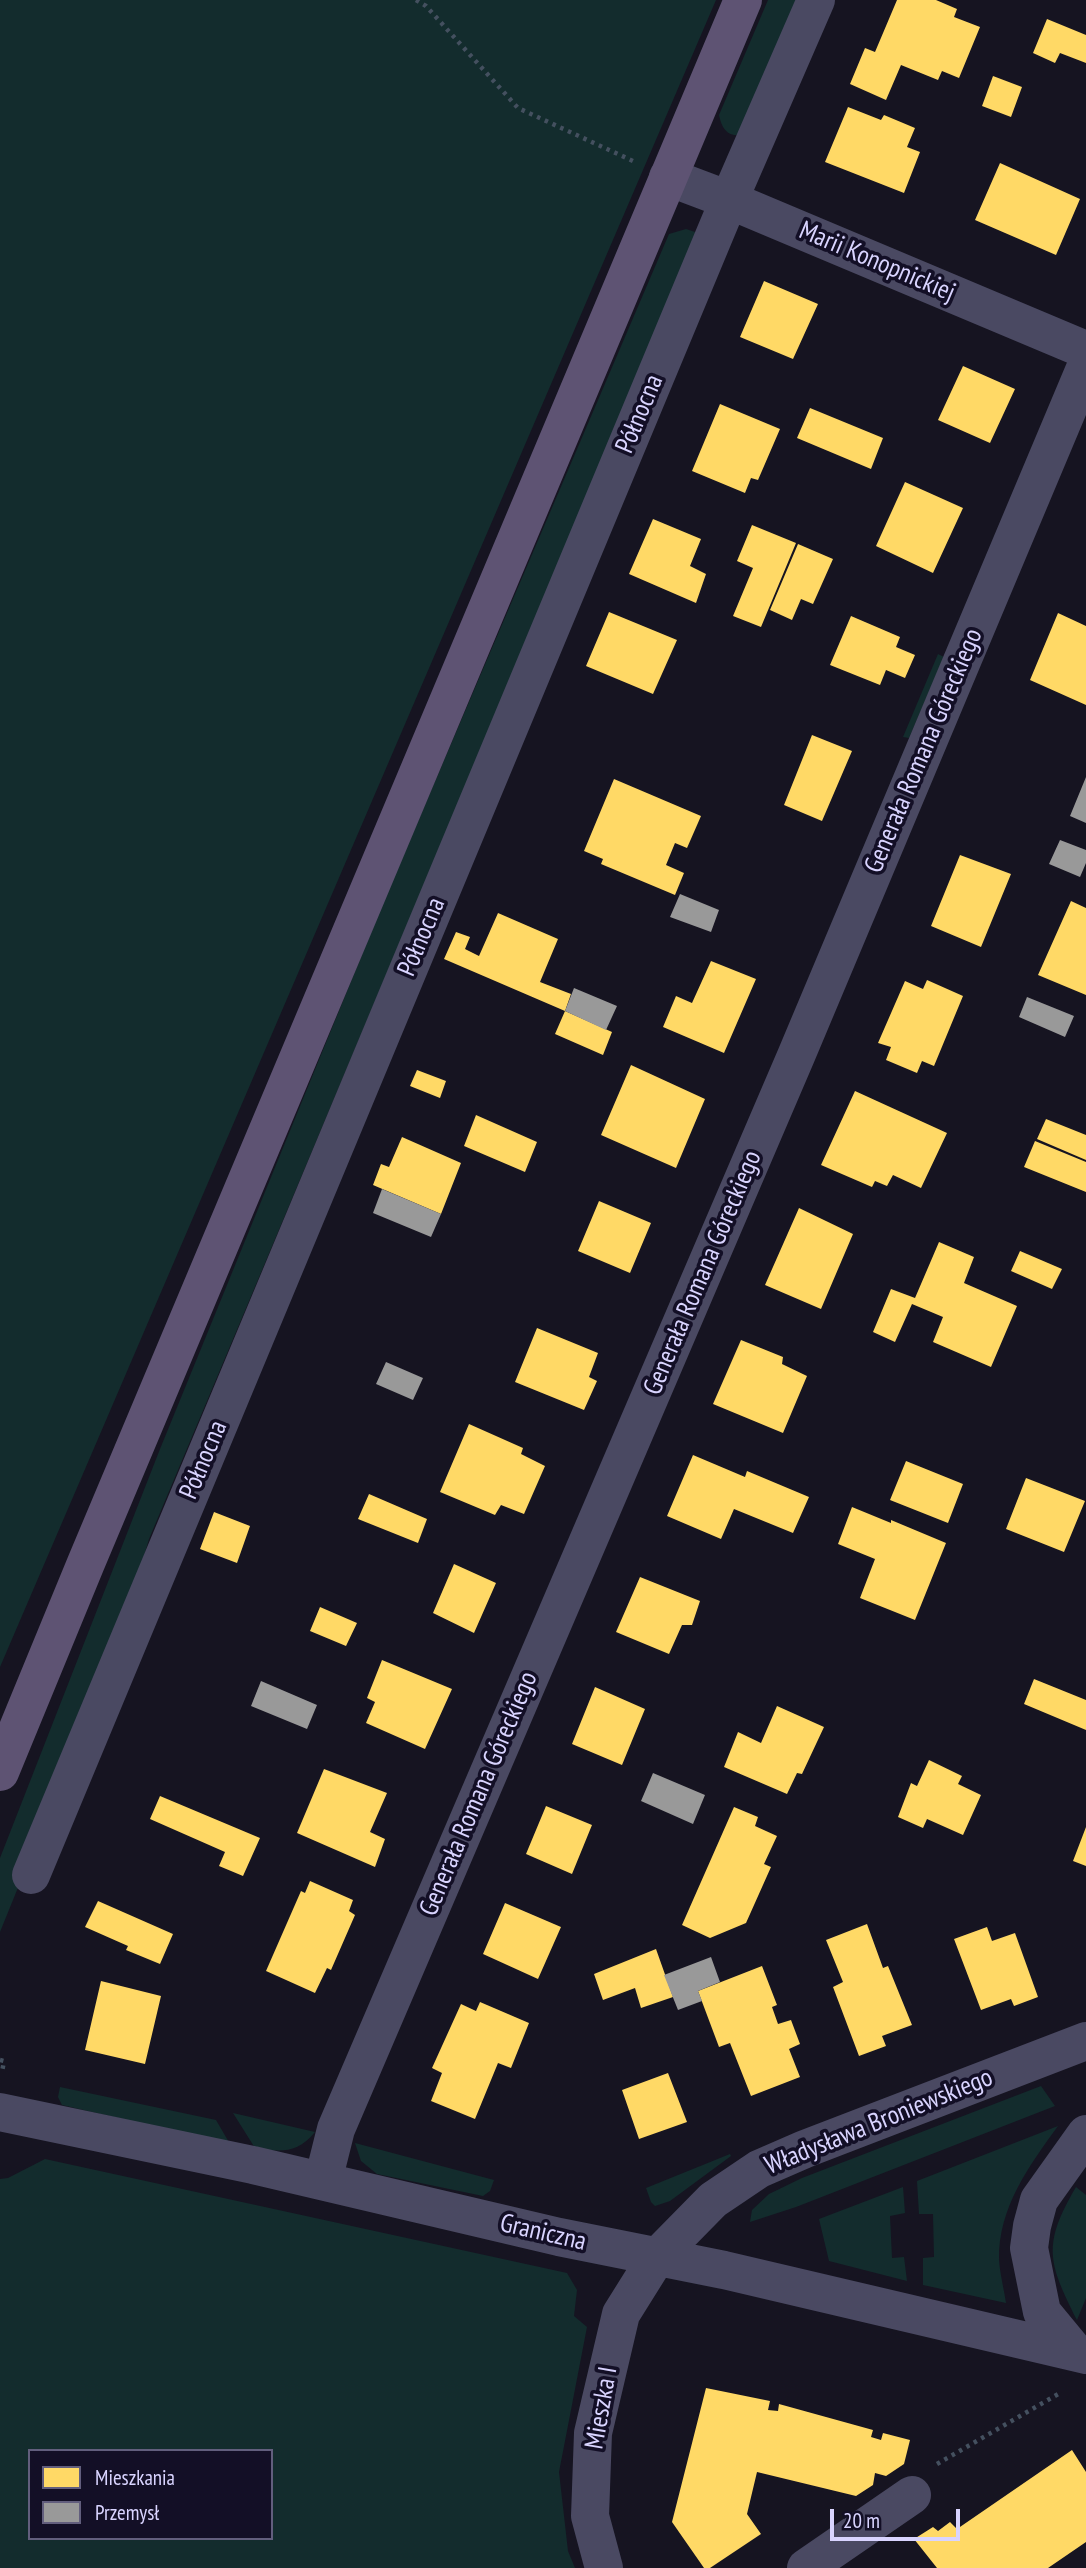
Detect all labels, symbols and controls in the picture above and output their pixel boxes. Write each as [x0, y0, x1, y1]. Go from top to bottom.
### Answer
street label: Marii Konopnickiej [794, 215, 960, 309]
street label: Północna [610, 370, 670, 458]
street label: Generała Romana Góreckiego [858, 624, 990, 878]
street label: Północna [392, 893, 452, 981]
street label: Generała Romana Góreckiego [637, 1146, 769, 1400]
street label: Północna [174, 1416, 234, 1504]
street label: Generała Romana Góreckiego [413, 1667, 545, 1921]
street label: Władysława Broniewskiego [761, 2062, 997, 2182]
street label: Graniczna [497, 2208, 589, 2258]
street label: Mieszka I [579, 2364, 625, 2452]
legend [28, 2449, 273, 2540]
text: Mieszkania [95, 2464, 175, 2491]
scale bar [834, 2494, 964, 2538]
text: Przemysł [95, 2499, 159, 2526]
text: 20 m [843, 2507, 880, 2534]

